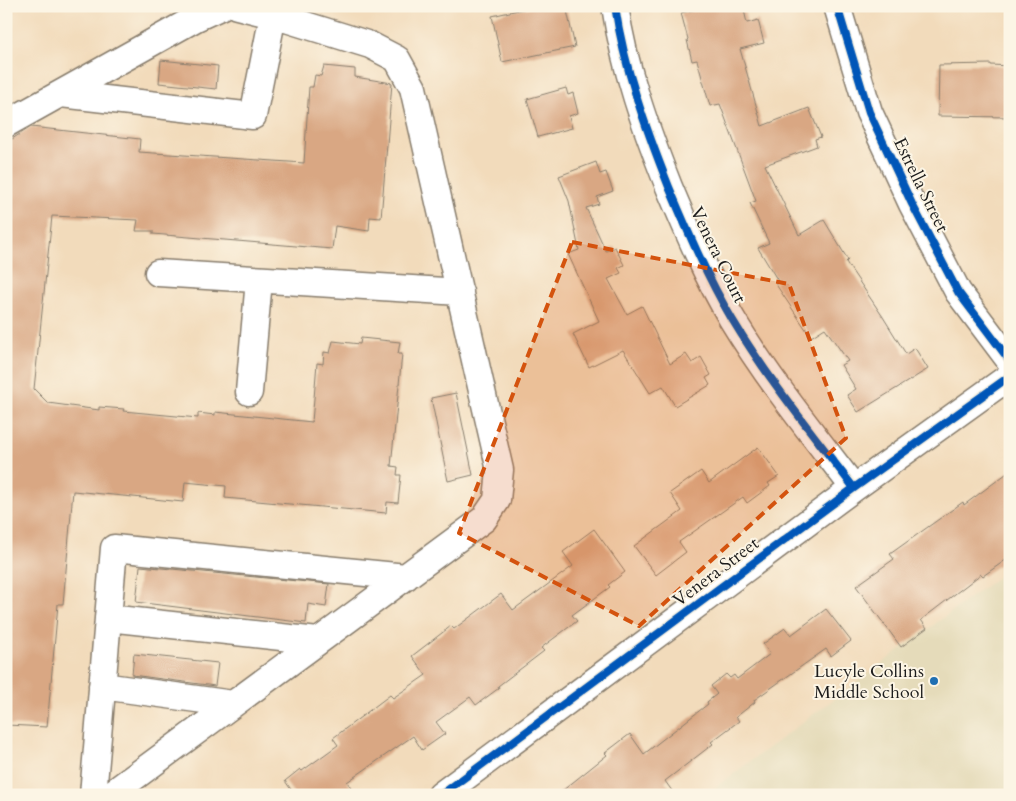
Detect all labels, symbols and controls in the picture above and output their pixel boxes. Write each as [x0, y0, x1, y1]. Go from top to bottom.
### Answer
street label: Estrella Street [887, 133, 955, 237]
street label: Venera Court [684, 203, 752, 308]
street label: Venera Street [668, 531, 765, 613]
place label: Lucyle Collins Middle School [814, 659, 924, 705]
marker: Lucyle Collins Middle School [928, 675, 940, 687]

